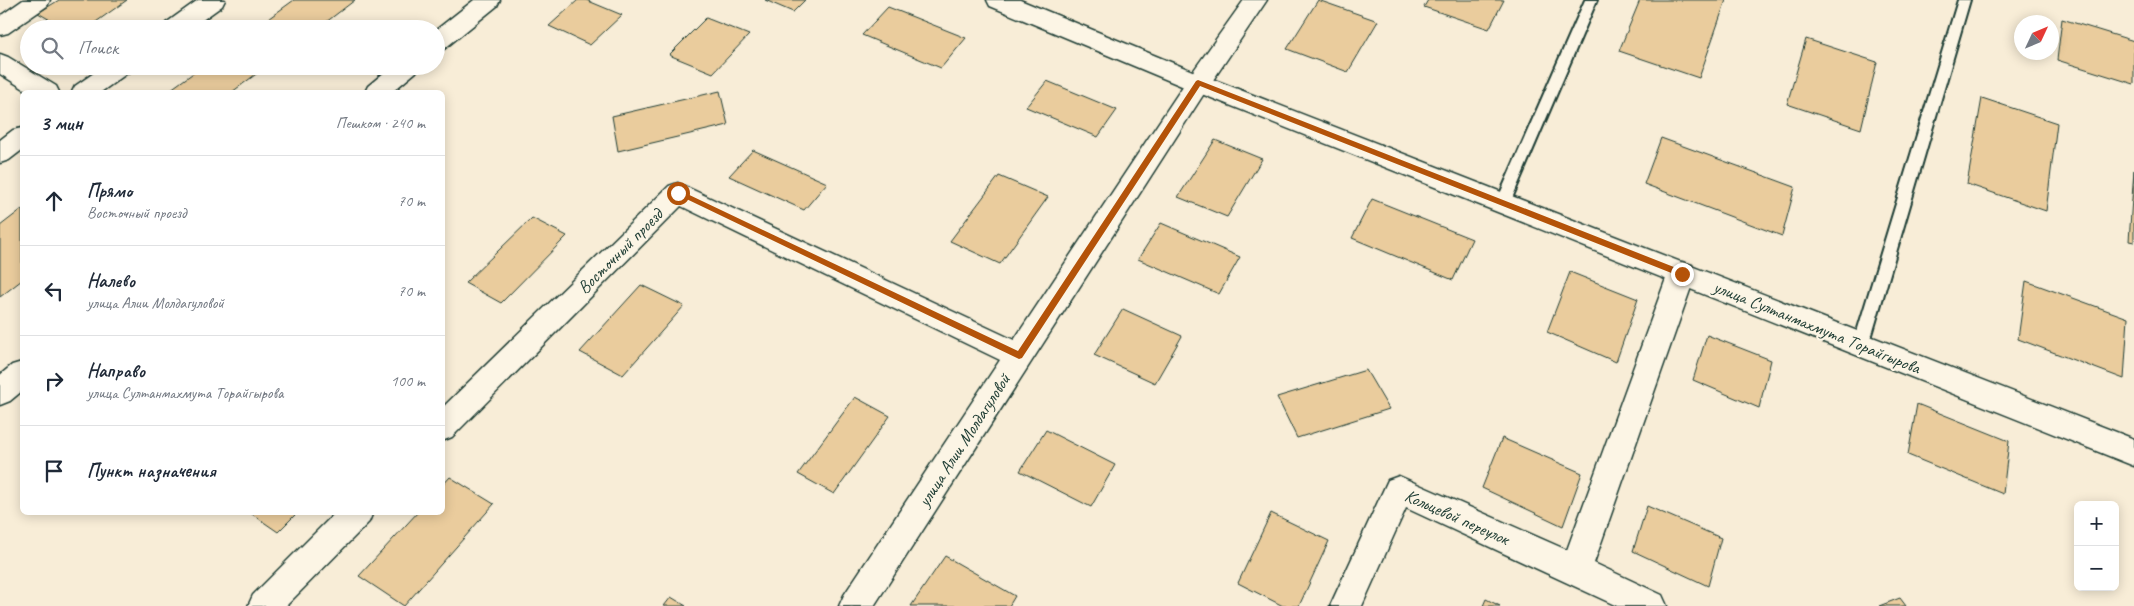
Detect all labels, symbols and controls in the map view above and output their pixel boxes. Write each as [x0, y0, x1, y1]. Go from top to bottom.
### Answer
north arrow [2014, 15, 2059, 60]
search box [20, 20, 445, 75]
icon: search [38, 34, 66, 62]
text: Поиск [78, 36, 118, 60]
text: 3 мин [40, 110, 83, 136]
text: Пешком · 240 m [336, 113, 425, 133]
text: Прямо [87, 179, 132, 203]
route start [667, 182, 690, 205]
icon: ahead [40, 187, 68, 215]
text: 70 m [398, 191, 425, 211]
text: Восточный проезд [87, 203, 186, 223]
street label: Восточный проезд [573, 203, 668, 298]
route end [1671, 263, 1694, 286]
text: Налево [87, 269, 135, 293]
street label: улица Султанмахмута Торайгырова [1709, 275, 1925, 379]
icon: left [40, 277, 68, 305]
text: 70 m [398, 281, 425, 301]
text: улица Алии Молдагуловой [87, 293, 224, 313]
text: Направо [87, 359, 145, 383]
icon: right [40, 367, 68, 395]
street label: улица Алии Молдагуловой [912, 368, 1016, 511]
text: 100 m [391, 371, 425, 391]
text: улица Султанмахмута Торайгырова [87, 383, 283, 403]
icon: arrive [40, 457, 68, 485]
text: Пункт назначения [87, 459, 216, 483]
street label: Кольцевой переулок [1401, 484, 1515, 551]
map controls [2074, 501, 2119, 591]
button: + [2074, 501, 2119, 546]
button: − [2074, 546, 2119, 591]

